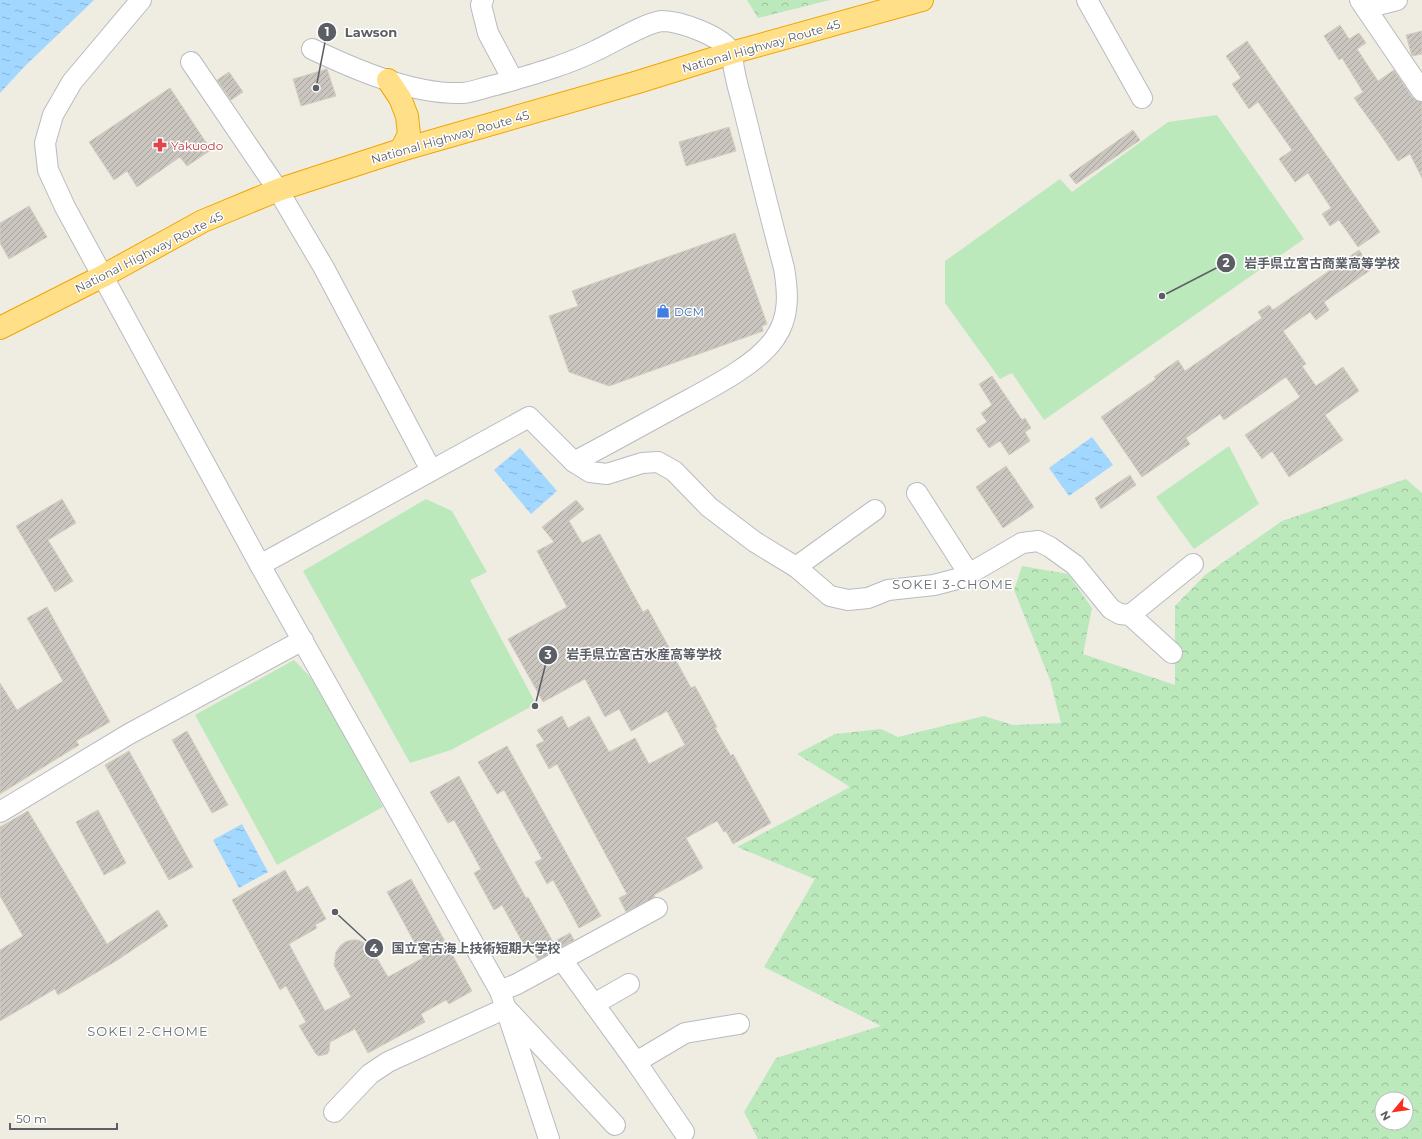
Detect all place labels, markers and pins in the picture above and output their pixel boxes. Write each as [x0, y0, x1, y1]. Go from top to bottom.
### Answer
callout: Lawson [317, 19, 405, 44]
pharmacy icon: Yakuodo [152, 137, 168, 153]
place label: Yakuodo [171, 138, 223, 153]
callout: 岩手県立宮古商業高等学校 [1216, 251, 1408, 276]
shop icon: DCM [655, 303, 671, 319]
place label: DCM [674, 304, 704, 319]
callout: 岩手県立宮古水産高等学校 [538, 642, 730, 667]
callout: 国立宮古海上技術短期大学校 [364, 936, 569, 961]

